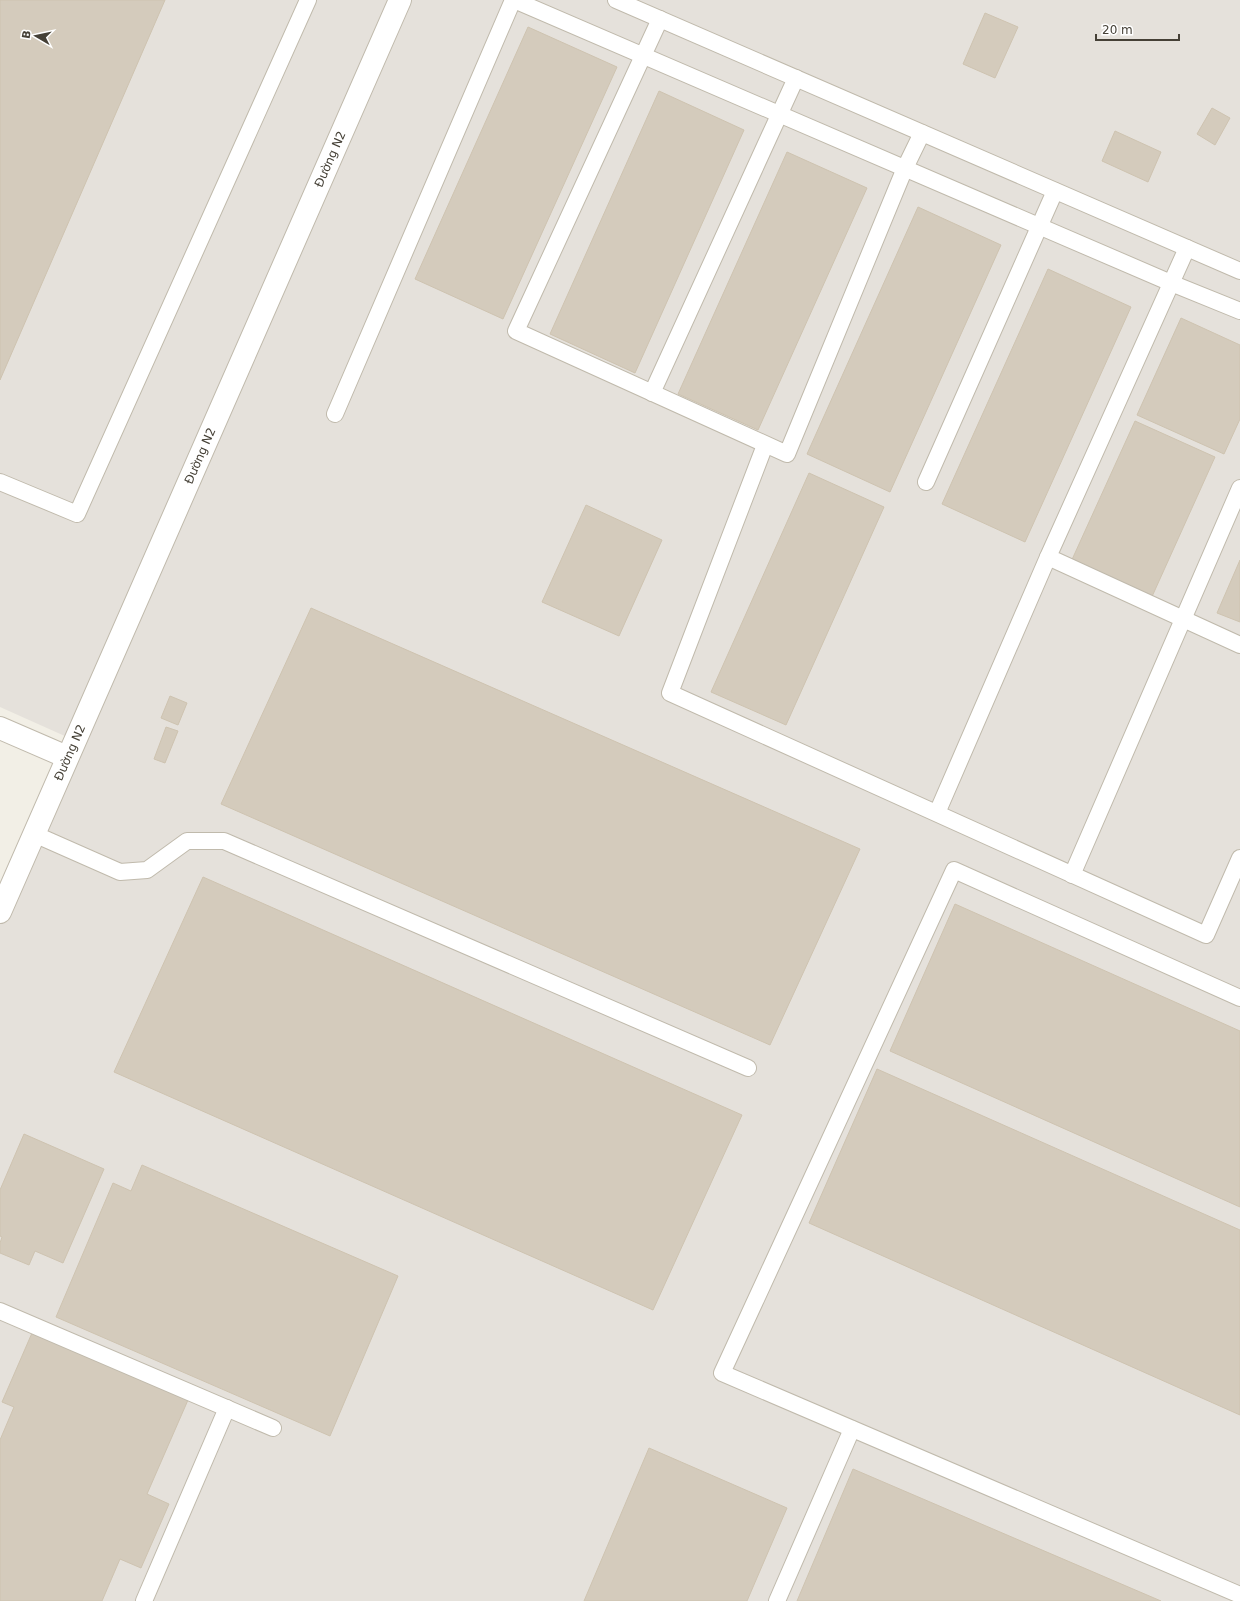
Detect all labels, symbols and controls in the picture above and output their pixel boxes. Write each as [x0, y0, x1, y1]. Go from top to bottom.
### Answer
north arrow [16, 16, 56, 56]
scale bar [1096, 16, 1179, 42]
text: 20 m [1102, 23, 1133, 37]
text: B [20, 29, 34, 40]
street label: Đường N2 [312, 129, 349, 189]
street label: Đường N2 [182, 426, 218, 486]
street label: Đường N2 [51, 722, 88, 783]

